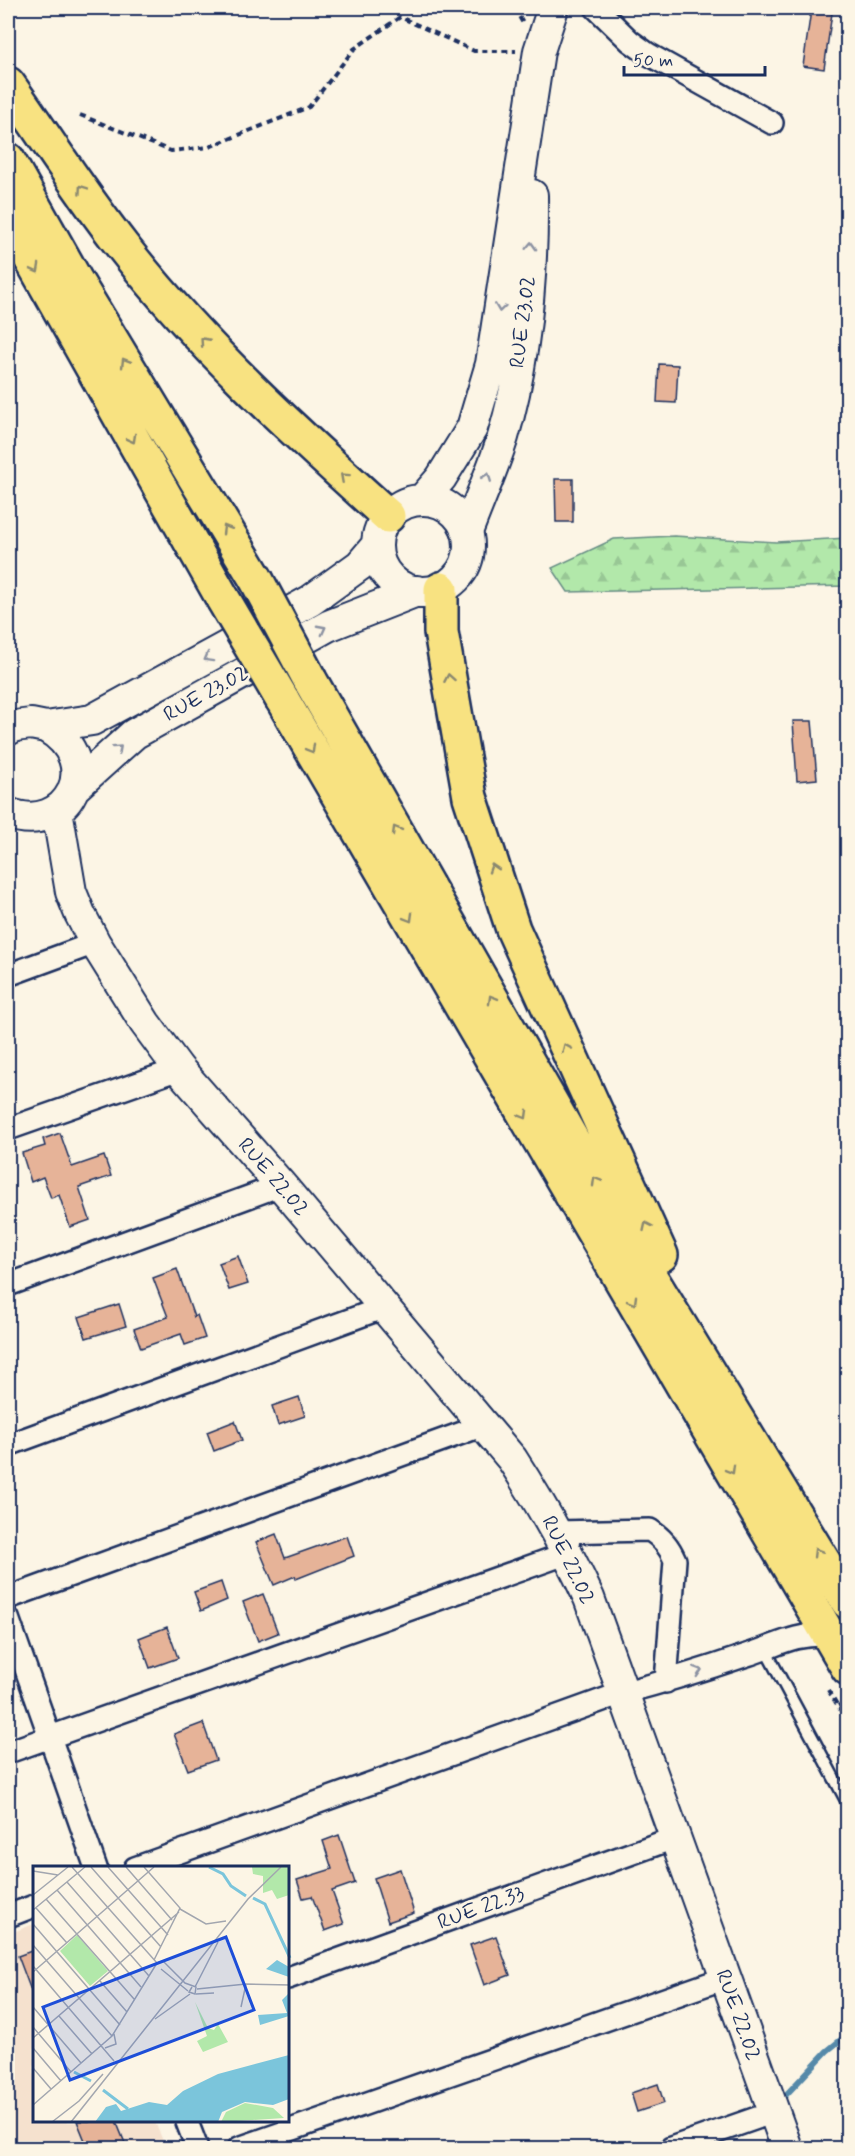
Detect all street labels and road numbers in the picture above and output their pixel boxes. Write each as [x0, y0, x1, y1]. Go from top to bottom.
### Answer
street label: RUE 23.02 [503, 274, 543, 370]
street label: RUE 23.02 [159, 659, 253, 729]
street label: RUE 22.02 [231, 1132, 315, 1222]
street label: RUE 22.02 [535, 1511, 601, 1609]
street label: RUE 22.33 [434, 1879, 528, 1937]
street label: RUE 22.02 [709, 1966, 767, 2064]

